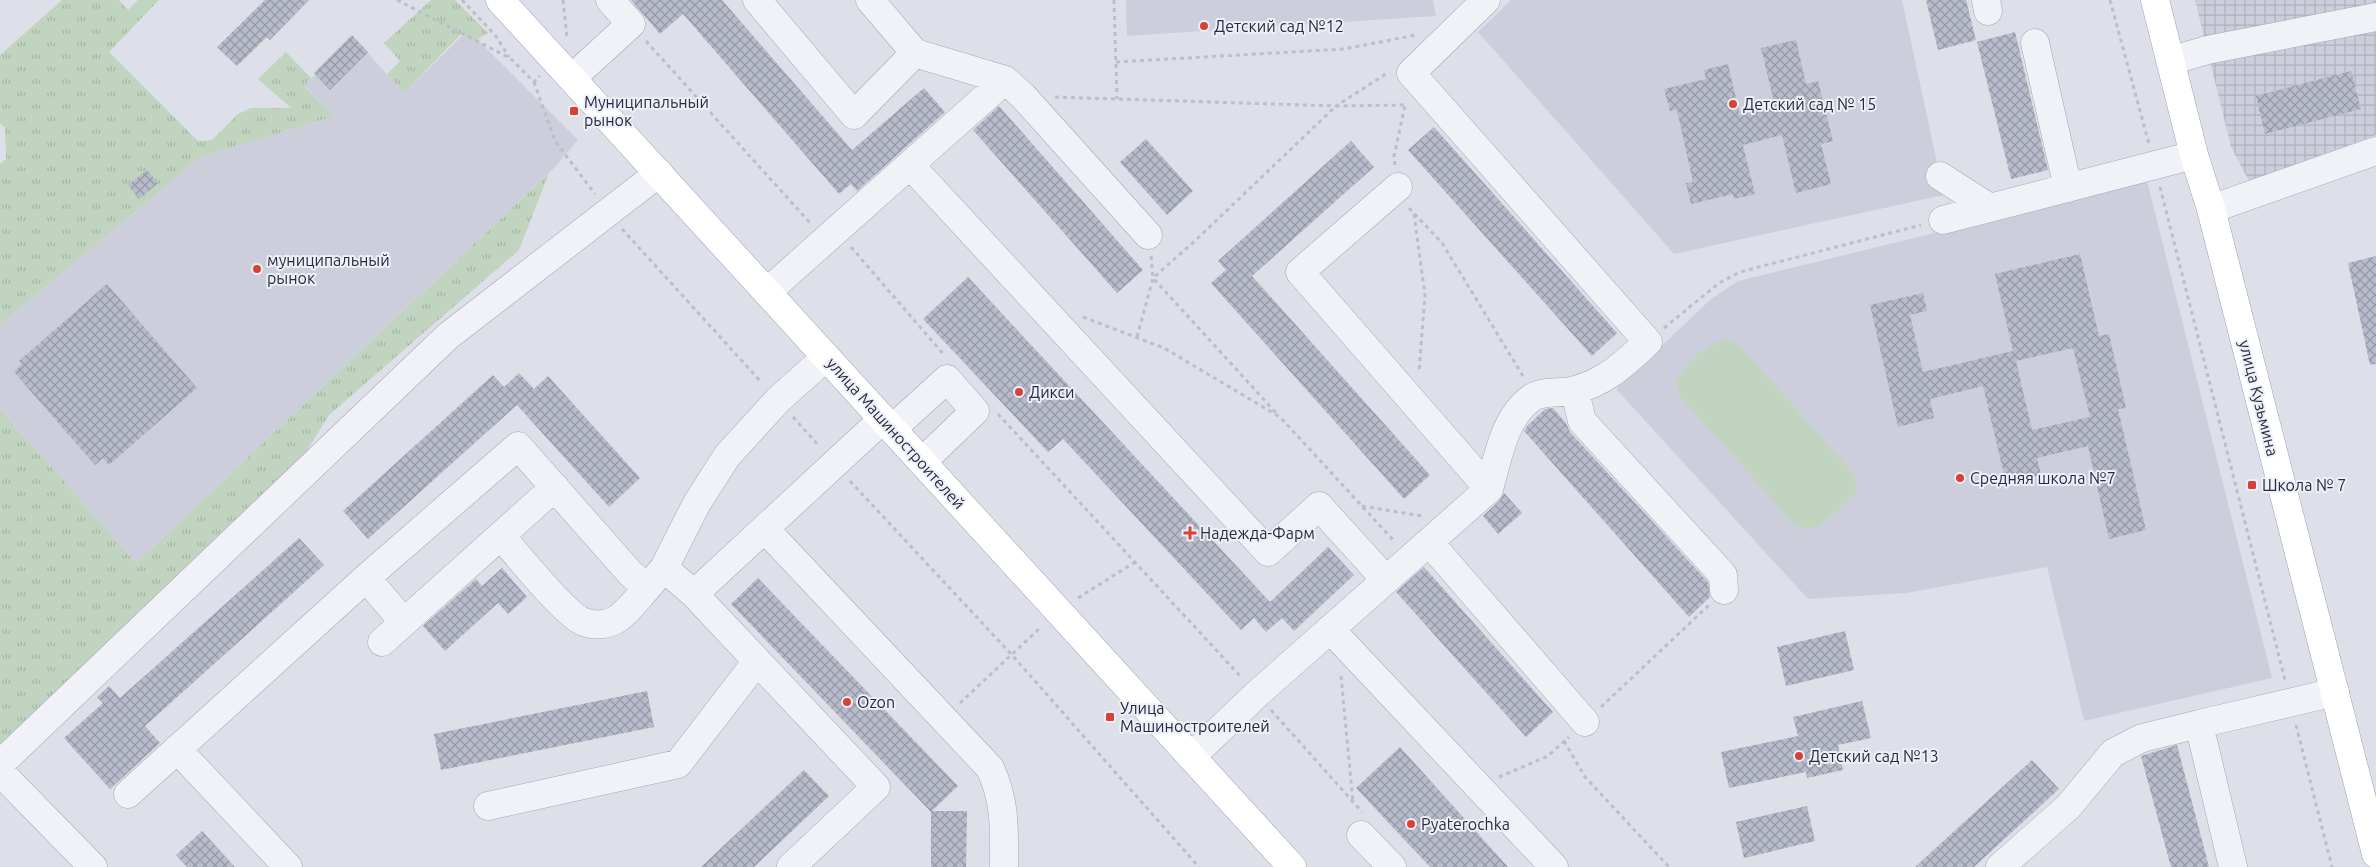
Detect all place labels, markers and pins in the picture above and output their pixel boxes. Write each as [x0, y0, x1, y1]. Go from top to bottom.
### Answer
place label: Детский сад №12 [1214, 17, 1344, 35]
marker: Детский сад №12 [1198, 20, 1210, 32]
place label: Муниципальный рынок [584, 93, 709, 129]
place label: Детский сад № 15 [1743, 95, 1876, 113]
marker: Детский сад № 15 [1727, 98, 1739, 110]
marker: Муниципальный рынок [568, 105, 580, 117]
place label: муниципальный рынок [267, 251, 390, 287]
marker: муниципальный рынок [251, 263, 263, 275]
place label: Дикси [1029, 383, 1075, 401]
marker: Дикси [1013, 386, 1025, 398]
place label: Средняя школа №7 [1970, 469, 2116, 487]
marker: Средняя школа №7 [1954, 472, 1966, 484]
place label: Школа № 7 [2262, 476, 2346, 494]
marker: Школа № 7 [2246, 479, 2258, 491]
place label: Надежда-Фарм [1200, 524, 1315, 542]
marker: Надежда-Фарм [1184, 527, 1196, 539]
place label: Ozon [857, 693, 895, 711]
marker: Ozon [841, 696, 853, 708]
place label: Улица Машиностроителей [1120, 699, 1270, 735]
marker: Улица Машиностроителей [1104, 711, 1116, 723]
place label: Детский сад №13 [1809, 747, 1939, 765]
marker: Детский сад №13 [1793, 750, 1805, 762]
place label: Pyaterochka [1421, 815, 1510, 833]
marker: Pyaterochka [1405, 818, 1417, 830]

